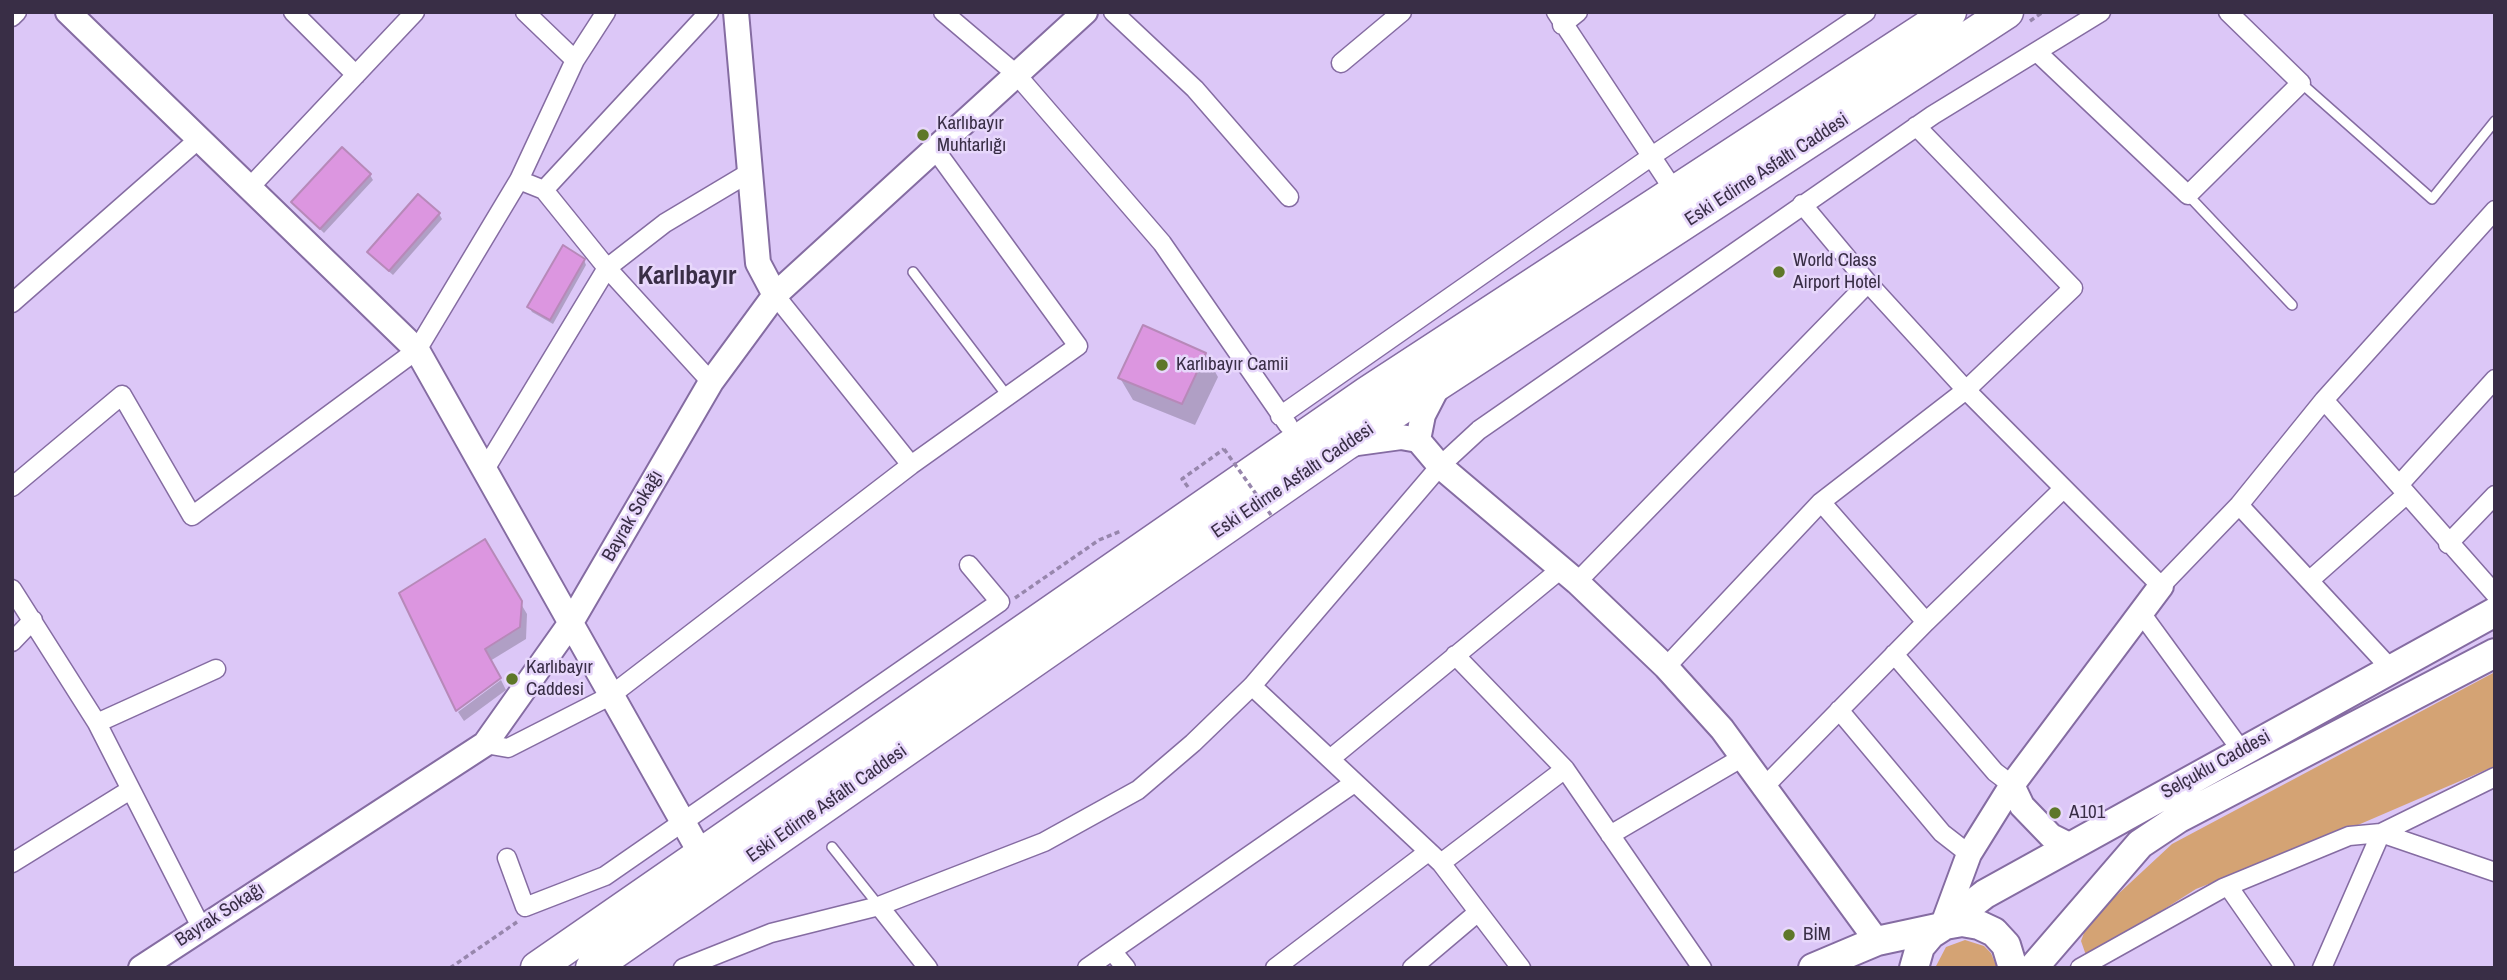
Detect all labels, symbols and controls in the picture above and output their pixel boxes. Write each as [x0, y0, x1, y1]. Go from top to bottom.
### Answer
street label: Eski Edirne Asfaltı Caddesi [1681, 109, 1853, 231]
place label: Karlıbayır Muhtarlığı [937, 113, 1006, 157]
marker: Karlıbayır Muhtarlığı [915, 127, 931, 143]
place label: World Class Airport Hotel [1793, 250, 1880, 294]
district label: Karlıbayır [638, 261, 736, 293]
marker: World Class Airport Hotel [1771, 264, 1787, 280]
place label: Karlıbayır Camii [1176, 354, 1289, 376]
marker: Karlıbayır Camii [1154, 357, 1170, 373]
street label: Eski Edirne Asfaltı Caddesi [1208, 418, 1378, 544]
street label: Bayrak Sokağı [598, 466, 668, 566]
place label: Karlıbayır Caddesi [526, 657, 593, 701]
marker: Karlıbayır Caddesi [504, 671, 520, 687]
street label: Selçuklu Caddesi [2157, 726, 2275, 804]
street label: Eski Edirne Asfaltı Caddesi [742, 740, 912, 868]
place label: A101 [2069, 802, 2105, 824]
marker: A101 [2047, 805, 2063, 821]
street label: Bayrak Sokağı [171, 878, 269, 952]
place label: BİM [1803, 924, 1831, 946]
marker: BİM [1781, 927, 1797, 943]

